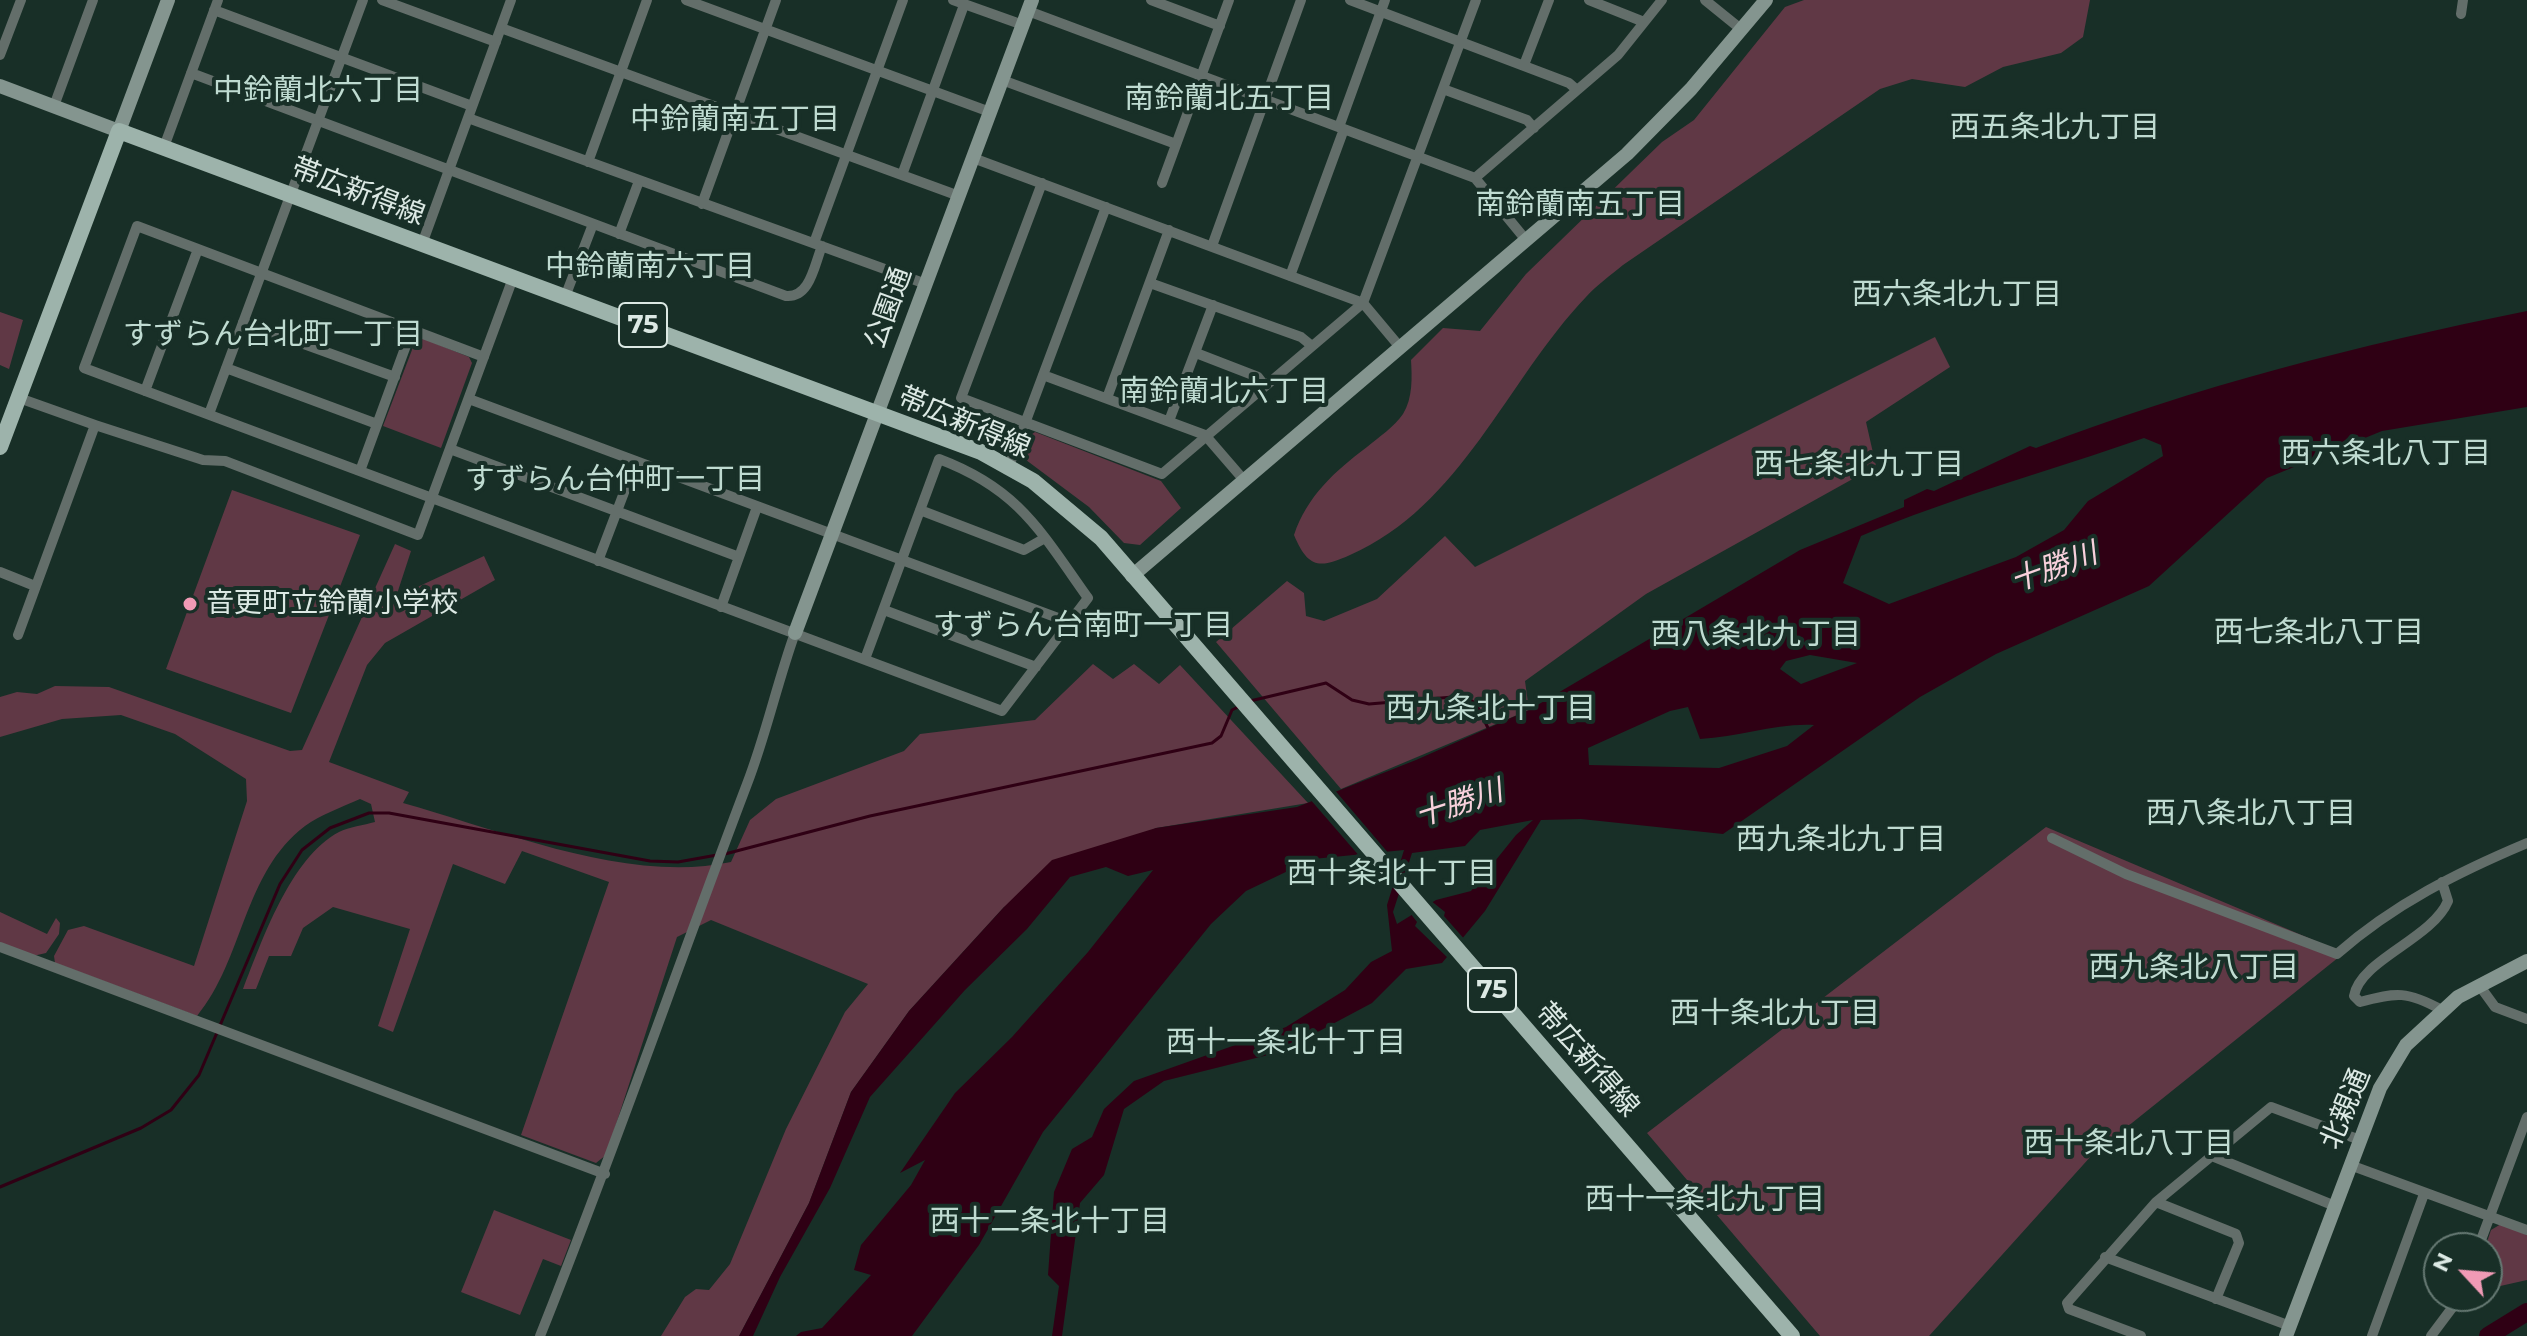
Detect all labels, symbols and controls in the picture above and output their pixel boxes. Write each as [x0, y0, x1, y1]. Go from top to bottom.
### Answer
district label: 中鈴蘭北六丁目 [213, 73, 423, 109]
district label: 南鈴蘭北五丁目 [1124, 81, 1334, 117]
district label: 中鈴蘭南五丁目 [630, 102, 840, 138]
district label: 西五条北九丁目 [1950, 110, 2160, 146]
street label: 帯広新得線 [287, 151, 429, 233]
district label: 南鈴蘭南五丁目 [1475, 187, 1685, 223]
district label: 中鈴蘭南六丁目 [545, 249, 755, 285]
street label: 公園通 [859, 263, 919, 353]
district label: 西六条北九丁目 [1852, 277, 2062, 313]
road number: 75 [619, 303, 667, 347]
district label: すずらん台北町一丁目 [123, 317, 423, 353]
district label: 南鈴蘭北六丁目 [1119, 374, 1329, 410]
street label: 帯広新得線 [893, 380, 1035, 466]
district label: 西六条北八丁目 [2281, 436, 2491, 472]
district label: 西七条北九丁目 [1754, 447, 1964, 483]
district label: すずらん台仲町一丁目 [465, 462, 765, 498]
water label: 十勝川 [2006, 536, 2102, 600]
place label: 音更町立鈴蘭小学校 [206, 587, 458, 621]
marker: 音更町立鈴蘭小学校 [181, 595, 199, 613]
district label: すずらん台南町一丁目 [933, 608, 1233, 644]
district label: 西七条北八丁目 [2214, 615, 2424, 651]
district label: 西八条北九丁目 [1651, 617, 1861, 653]
district label: 西九条北十丁目 [1386, 691, 1596, 727]
water label: 十勝川 [1411, 773, 1507, 835]
district label: 西八条北八丁目 [2146, 796, 2356, 832]
district label: 西九条北九丁目 [1736, 822, 1946, 858]
district label: 西十条北十丁目 [1287, 856, 1497, 892]
district label: 西九条北八丁目 [2089, 950, 2299, 986]
road number: 75 [1468, 968, 1516, 1012]
street label: 帯広新得線 [1528, 996, 1646, 1124]
district label: 西十条北九丁目 [1670, 996, 1880, 1032]
district label: 西十一条北十丁目 [1166, 1025, 1406, 1061]
street label: 北親通 [2314, 1064, 2378, 1154]
district label: 西十条北八丁目 [2024, 1126, 2234, 1162]
district label: 西十一条北九丁目 [1585, 1182, 1825, 1218]
district label: 西十二条北十丁目 [930, 1204, 1170, 1240]
north arrow [2423, 1232, 2503, 1312]
text: N [2427, 1248, 2459, 1276]

